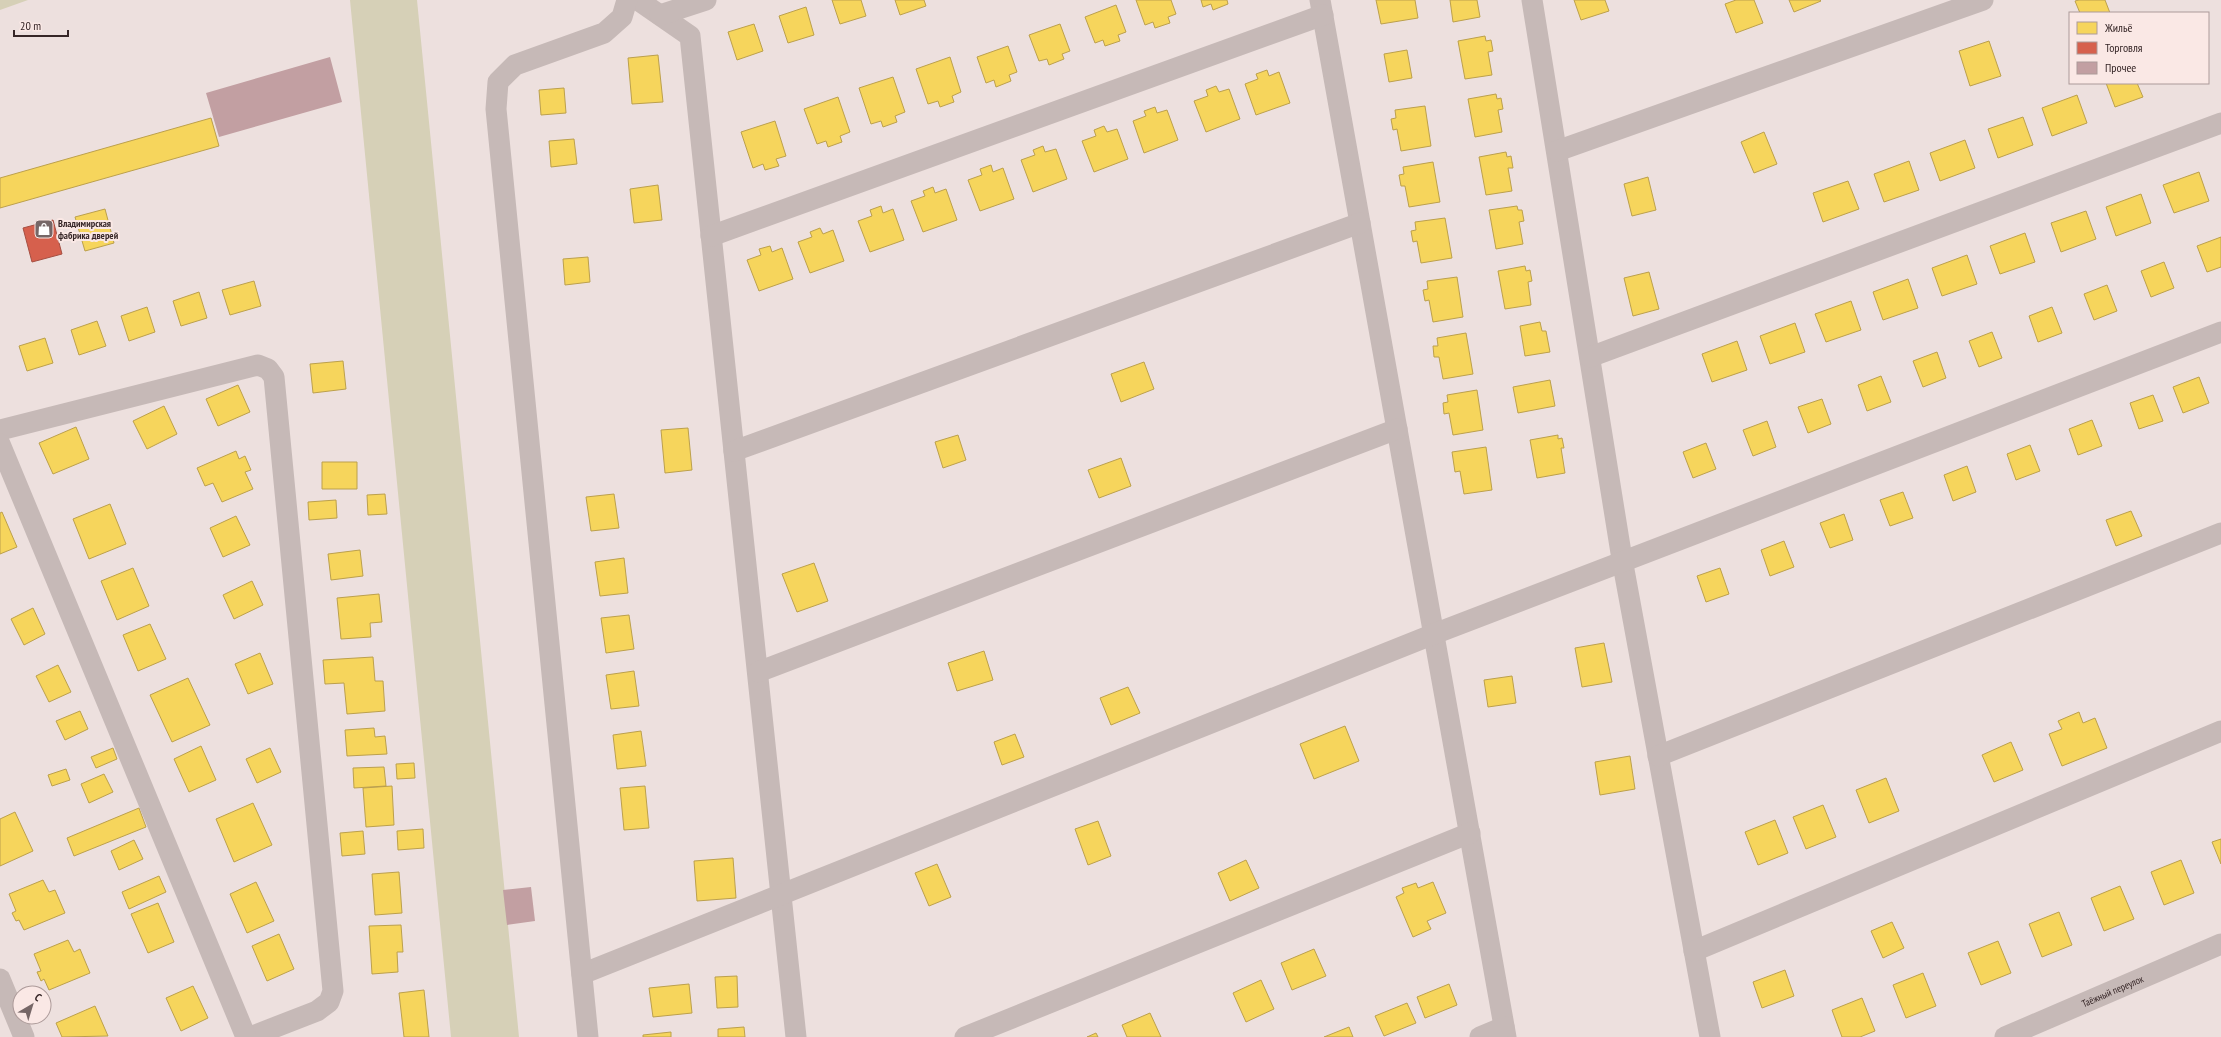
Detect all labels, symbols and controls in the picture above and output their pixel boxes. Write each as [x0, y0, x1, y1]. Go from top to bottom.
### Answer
scale bar [14, 12, 68, 38]
legend [2069, 12, 2209, 84]
text: 20 m [20, 18, 41, 33]
text: Жильё [2104, 20, 2132, 35]
text: Торговля [2105, 40, 2143, 55]
text: Прочее [2105, 60, 2136, 75]
place label: Владимирская фабрика дверей [58, 217, 119, 242]
shop icon: Владимирская фабрика дверей [33, 218, 55, 240]
street label: Таёжный переулок [2080, 972, 2145, 1010]
north arrow [12, 985, 52, 1025]
text: С [32, 990, 44, 1004]

